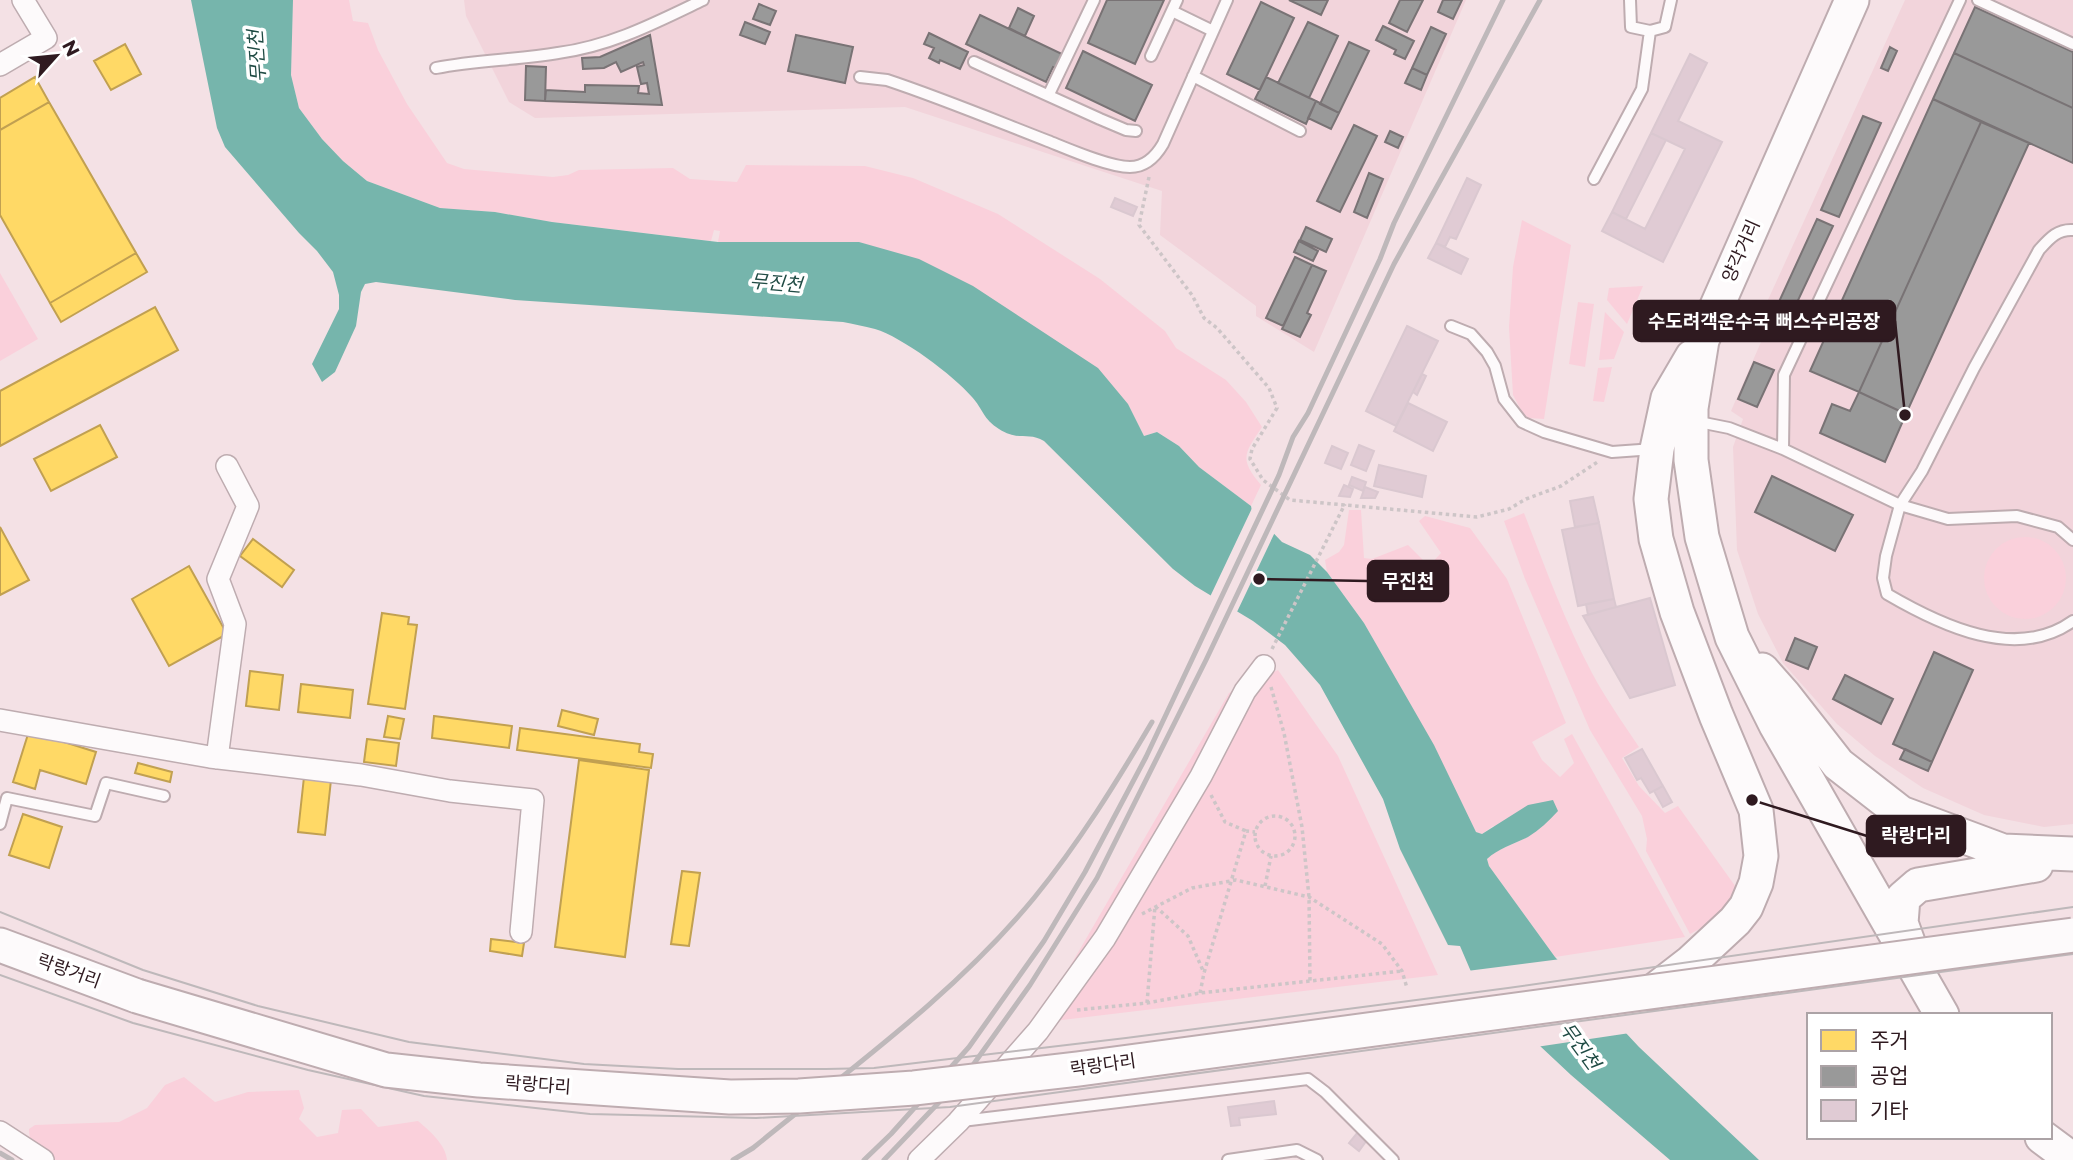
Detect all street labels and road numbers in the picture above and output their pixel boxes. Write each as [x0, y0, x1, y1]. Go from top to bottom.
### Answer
street label: 양각거리 [1717, 216, 1765, 286]
street label: 락랑거리 [34, 949, 104, 993]
street label: 락랑다리 [1069, 1049, 1137, 1081]
street label: 락랑다리 [504, 1072, 572, 1098]

